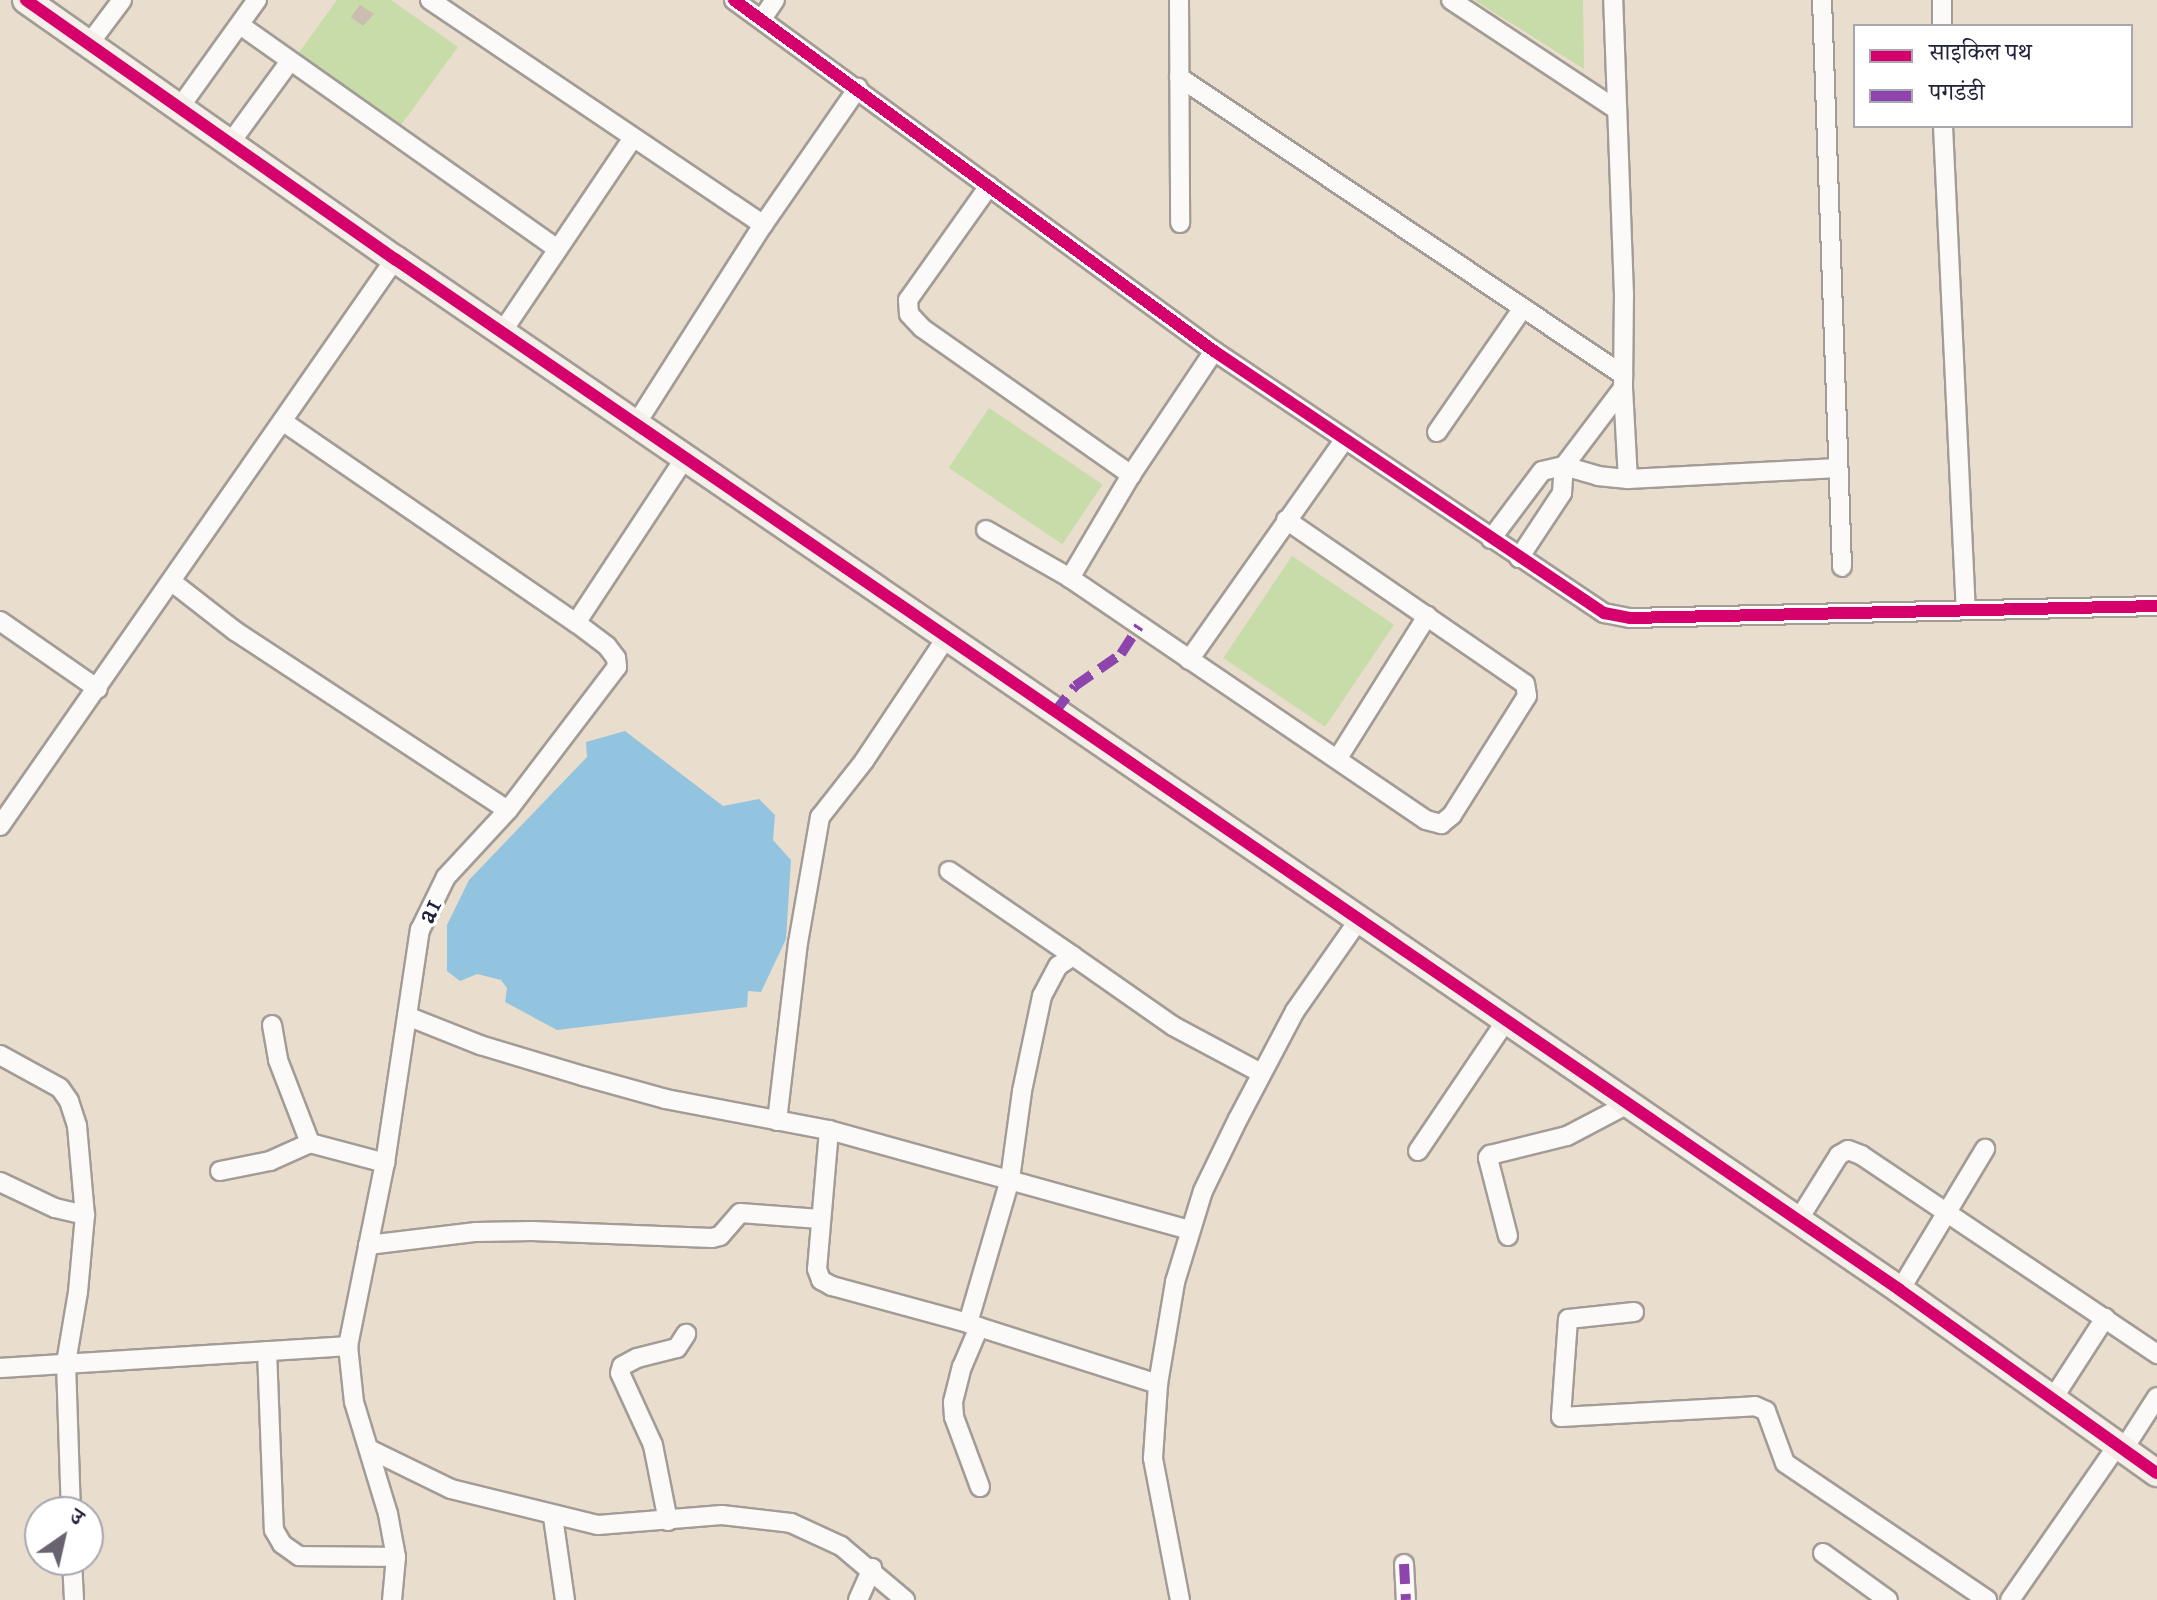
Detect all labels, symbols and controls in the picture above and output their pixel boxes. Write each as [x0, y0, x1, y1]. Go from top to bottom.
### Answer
legend [1853, 24, 2133, 128]
text: साइकिल पथ [1929, 38, 2032, 68]
text: पगडंडी [1929, 78, 1985, 108]
street label: a1 [409, 893, 451, 929]
north arrow [24, 1496, 104, 1576]
text: उ [64, 1503, 89, 1532]

